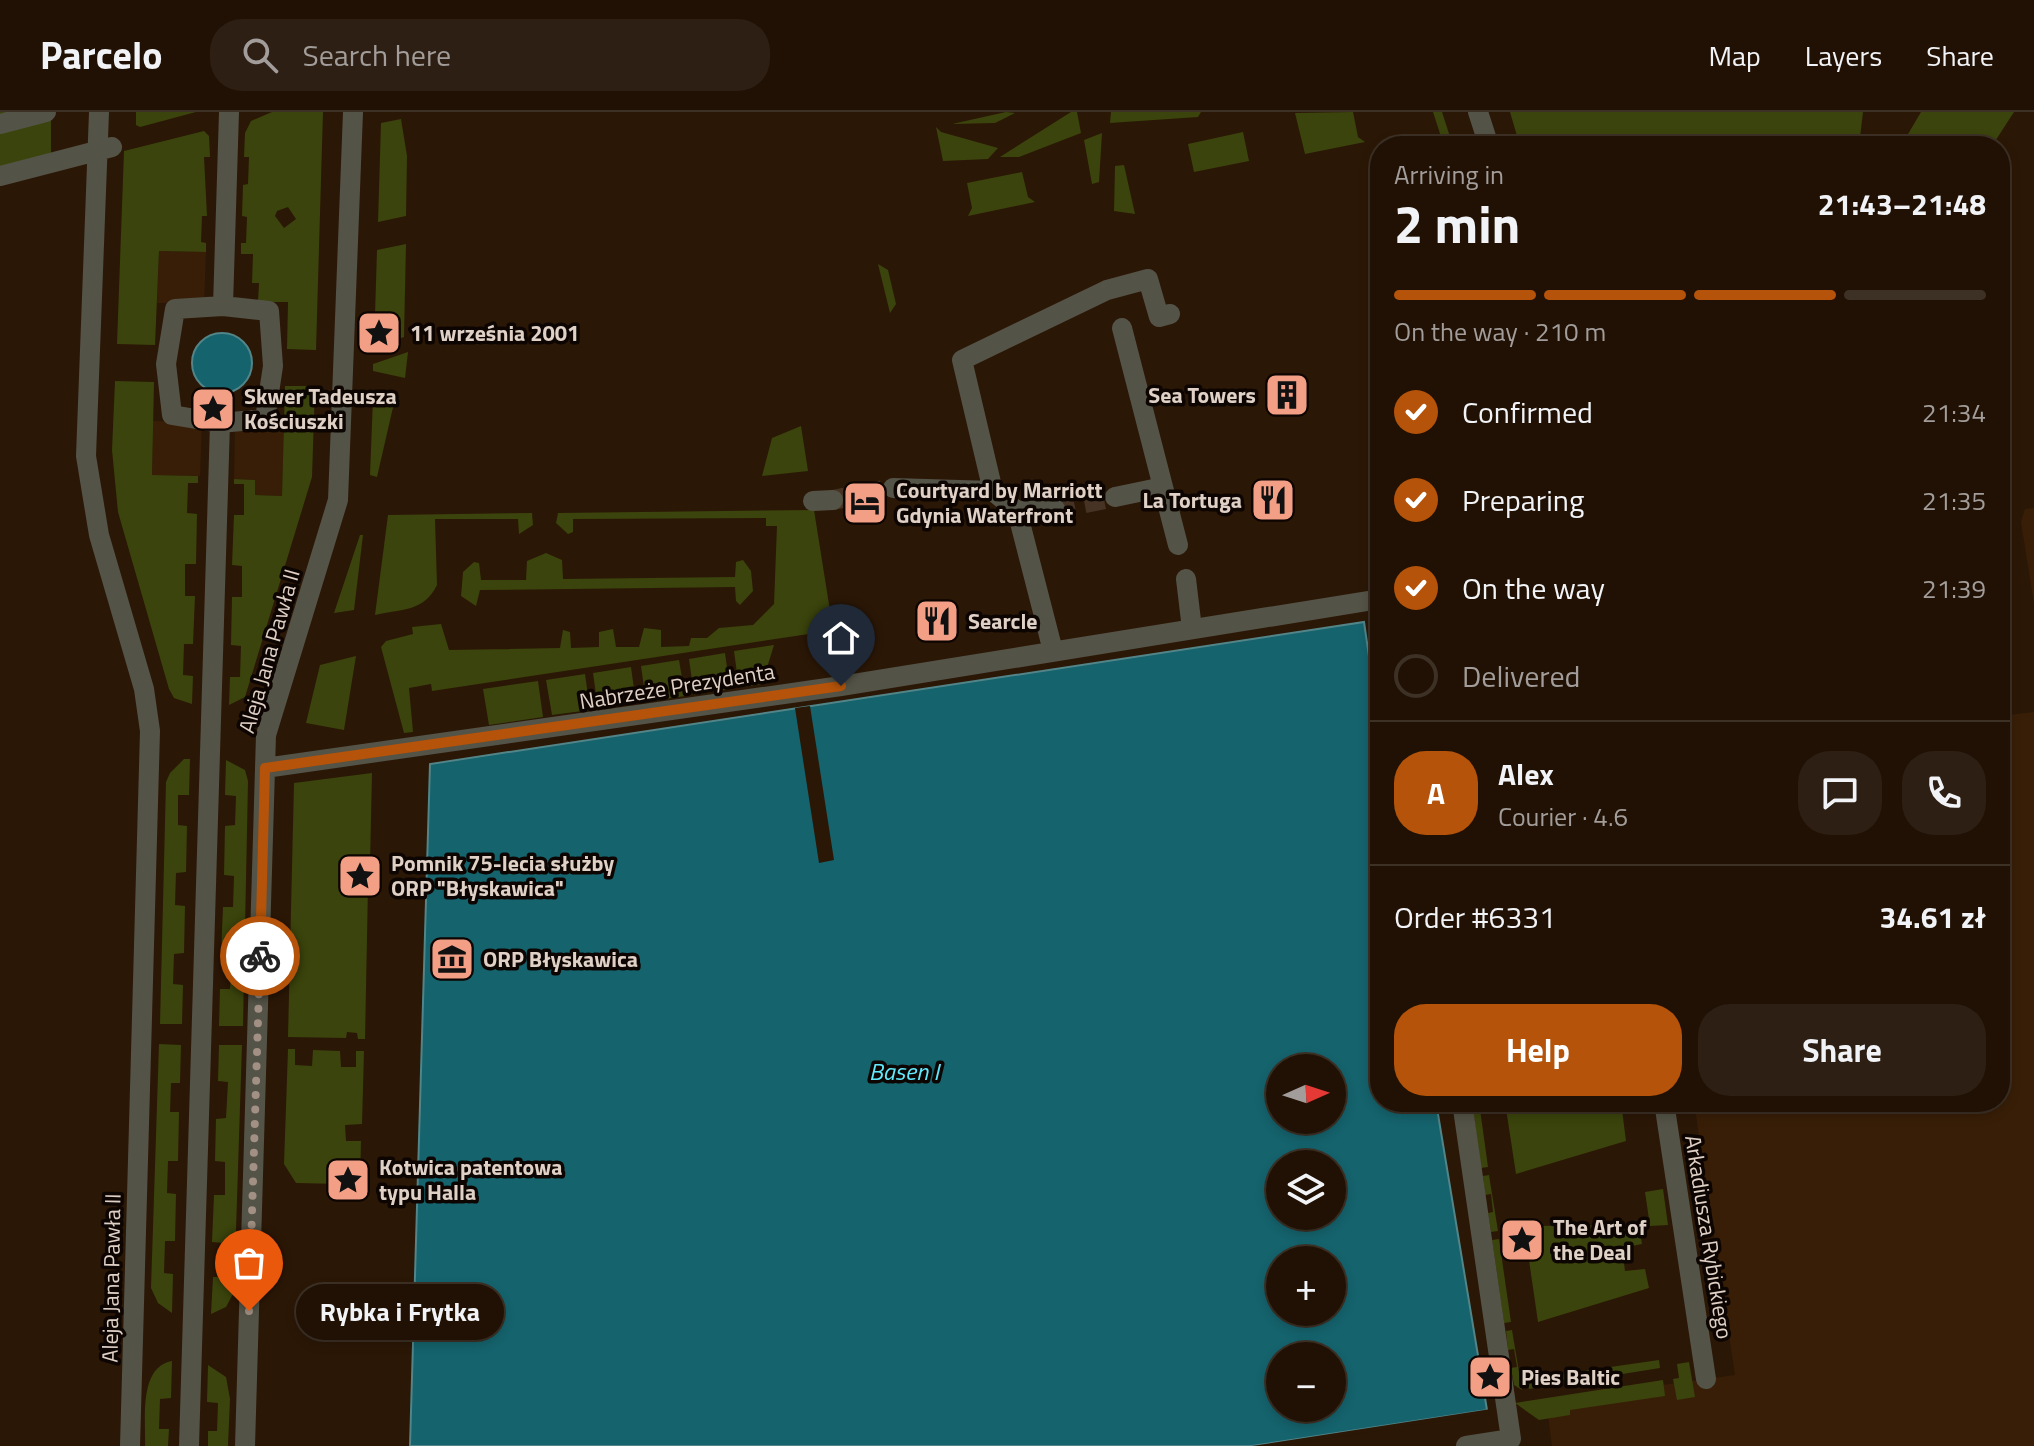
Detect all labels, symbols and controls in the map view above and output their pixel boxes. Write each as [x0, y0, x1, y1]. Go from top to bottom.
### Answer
search box [210, 19, 770, 91]
text: Parcelo [40, 26, 162, 84]
text: Search here [302, 32, 451, 78]
icon: search [238, 33, 282, 77]
text: Map [1708, 34, 1761, 77]
text: Layers [1805, 34, 1882, 77]
text: Share [1926, 34, 1994, 77]
text: Arriving in [1394, 155, 1504, 194]
text: 21:43–21:48 [1818, 181, 1986, 227]
text: 2 min [1394, 184, 1520, 263]
place icon: 11 września 2001 [355, 309, 403, 357]
text: On the way · 210 m [1394, 312, 1606, 351]
place label: 11 września 2001 [410, 316, 579, 350]
building icon: Sea Towers [1263, 371, 1311, 419]
place label: Sea Towers [1148, 378, 1256, 412]
place label: Skwer Tadeusza Kościuszki [244, 379, 397, 438]
place icon: Skwer Tadeusza Kościuszki [189, 385, 237, 433]
text: Confirmed [1462, 389, 1593, 435]
icon: check [1394, 390, 1438, 434]
text: 21:34 [1922, 393, 1986, 432]
place label: Courtyard by Marriott Gdynia Waterfront [896, 473, 1103, 532]
restaurant icon: La Tortuga [1249, 476, 1297, 524]
text: Preparing [1462, 477, 1584, 523]
icon: check [1394, 478, 1438, 522]
hotel icon: Courtyard by Marriott Gdynia Waterfront [841, 479, 889, 527]
text: 21:35 [1922, 481, 1986, 520]
place label: La Tortuga [1142, 483, 1242, 517]
street label: Aleja Jana Pawła II [229, 565, 309, 737]
text: On the way [1462, 565, 1605, 611]
icon: check [1394, 566, 1438, 610]
text: 21:39 [1922, 569, 1986, 608]
restaurant icon: Searcle [913, 597, 961, 645]
pin [807, 604, 875, 686]
place label: Searcle [968, 604, 1038, 638]
icon: home [819, 616, 863, 660]
text: Delivered [1462, 653, 1580, 699]
street label: Nabrzeże Prezydenta [577, 654, 777, 718]
text: Alex [1498, 751, 1554, 797]
button: chat [1798, 751, 1882, 835]
button: phone [1902, 751, 1986, 835]
text: A [1427, 770, 1445, 816]
text: Courier · 4.6 [1498, 797, 1628, 836]
place label: Pomnik 75-lecia służby ORP "Błyskawica" [391, 846, 614, 905]
place icon: Pomnik 75-lecia służby ORP "Błyskawica" [336, 852, 384, 900]
text: Order #6331 [1394, 894, 1556, 940]
text: 34.61 zł [1879, 894, 1986, 940]
courier [220, 916, 300, 996]
icon: bike [238, 934, 282, 978]
museum icon: ORP Błyskawica [428, 935, 476, 983]
place label: ORP Błyskawica [483, 942, 638, 976]
button: Help [1394, 1004, 1682, 1096]
button: Share [1698, 1004, 1986, 1096]
water label: Basen I [869, 1053, 941, 1089]
north arrow [1266, 1054, 1346, 1134]
map controls [1266, 1054, 1346, 1422]
street label: Arkadiusza Rybickiego [1676, 1133, 1742, 1341]
place label: Kotwica patentowa typu Halla [379, 1150, 562, 1209]
button: layers [1266, 1150, 1346, 1230]
place icon: Kotwica patentowa typu Halla [324, 1156, 372, 1204]
street label: Aleja Jana Pawła II [93, 1193, 129, 1363]
place label: The Art of the Deal [1553, 1210, 1647, 1269]
place icon: The Art of the Deal [1498, 1216, 1546, 1264]
pin [215, 1229, 283, 1311]
icon: bag [227, 1241, 271, 1285]
button: + [1266, 1246, 1346, 1326]
callout: Rybka i Frytka [297, 1283, 505, 1339]
text: Rybka i Frytka [320, 1292, 480, 1331]
button: − [1266, 1342, 1346, 1422]
place icon: Pies Baltic [1466, 1353, 1514, 1401]
place label: Pies Baltic [1521, 1360, 1620, 1394]

